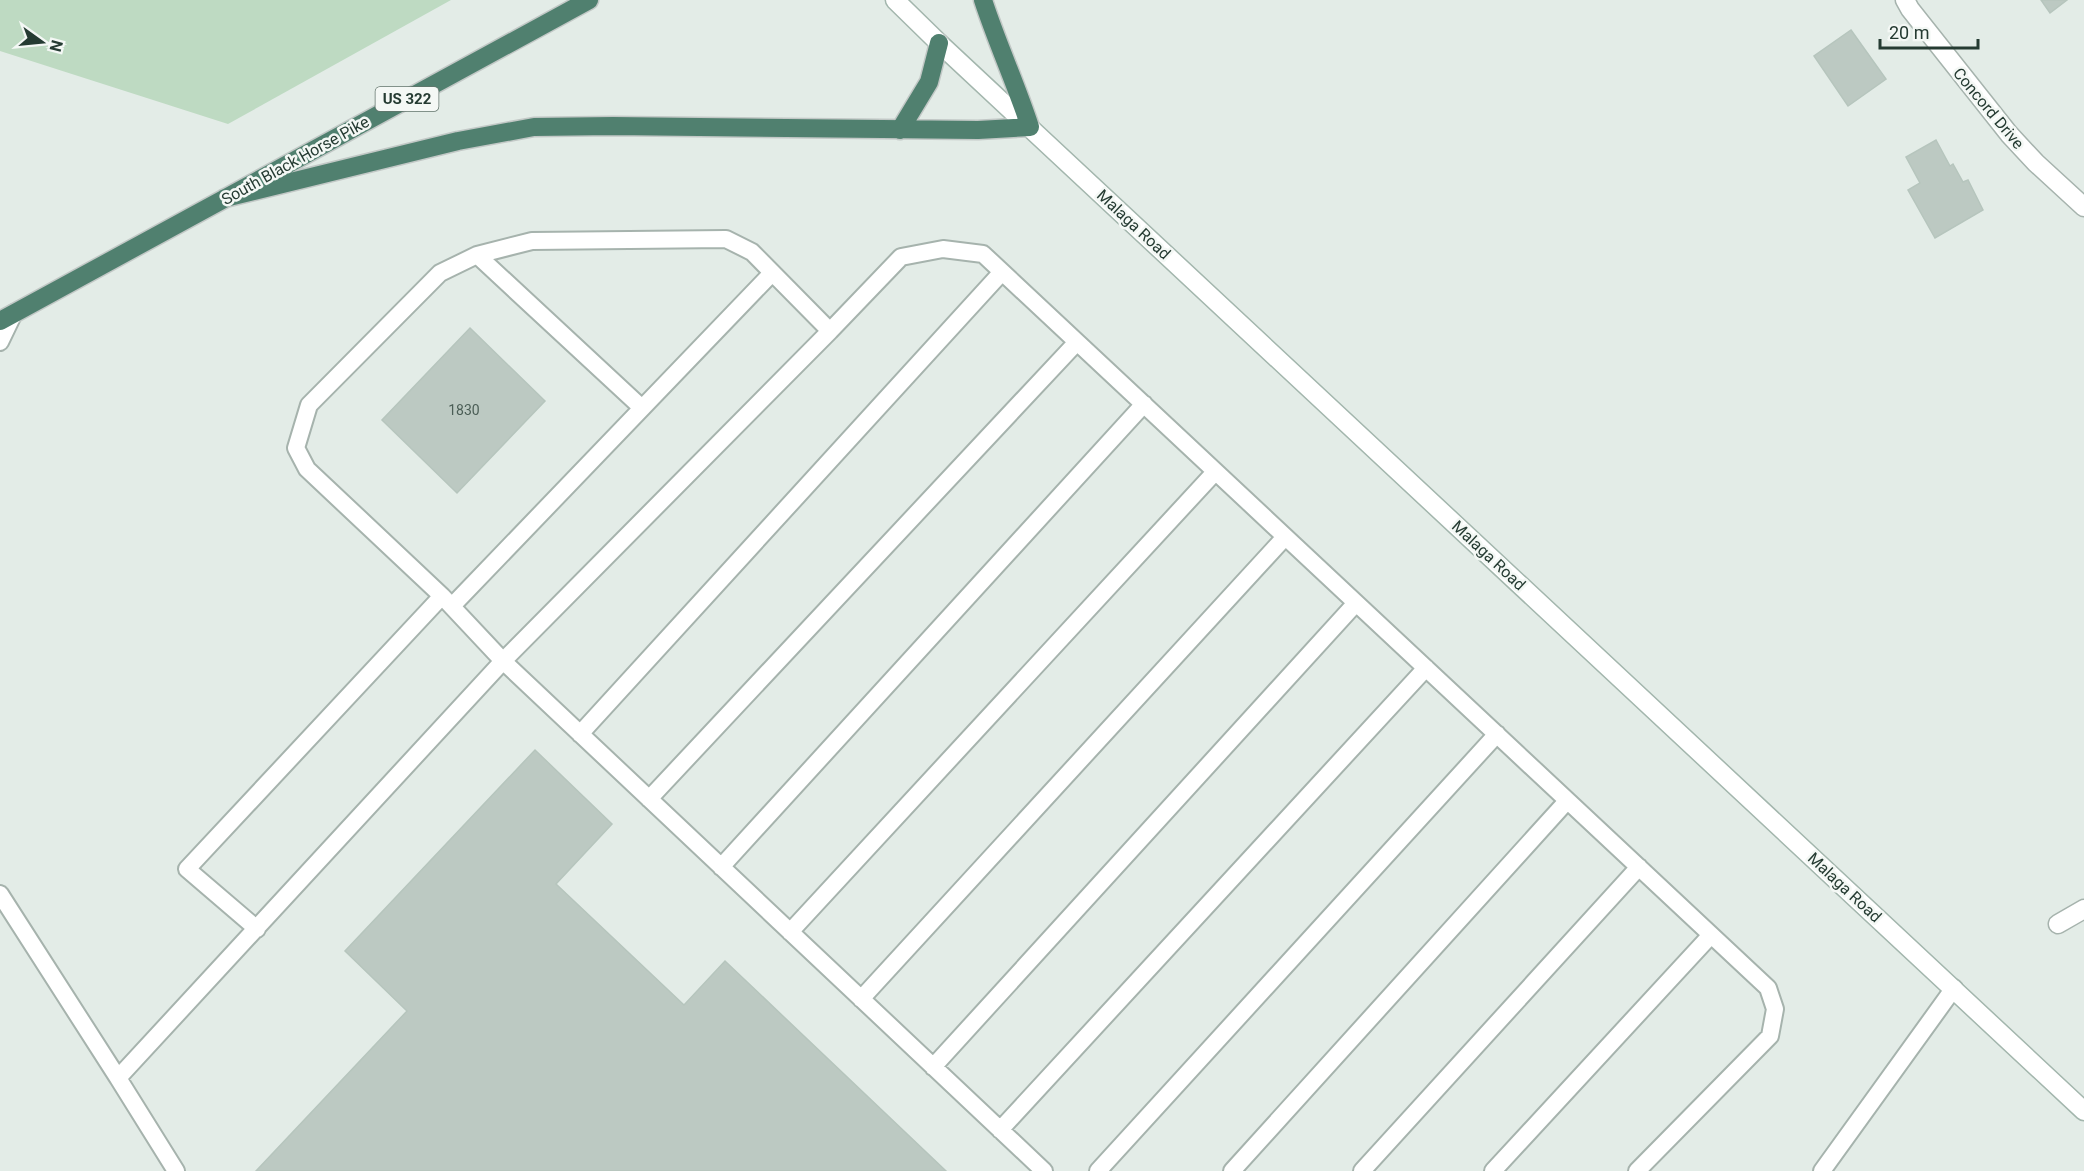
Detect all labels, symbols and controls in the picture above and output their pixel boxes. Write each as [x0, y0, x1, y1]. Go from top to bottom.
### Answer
north arrow [12, 12, 72, 72]
scale bar [1880, 12, 1978, 50]
text: 20 m [1889, 22, 1929, 43]
text: N [45, 38, 67, 54]
street label: Concord Drive [1949, 64, 2028, 153]
road number: US 322 [376, 87, 438, 111]
street label: South Black Horse Pike [218, 112, 372, 209]
street label: Malaga Road [1093, 185, 1174, 263]
house number: 1830 [448, 402, 480, 418]
street label: Malaga Road [1448, 516, 1529, 594]
street label: Malaga Road [1804, 848, 1885, 926]

